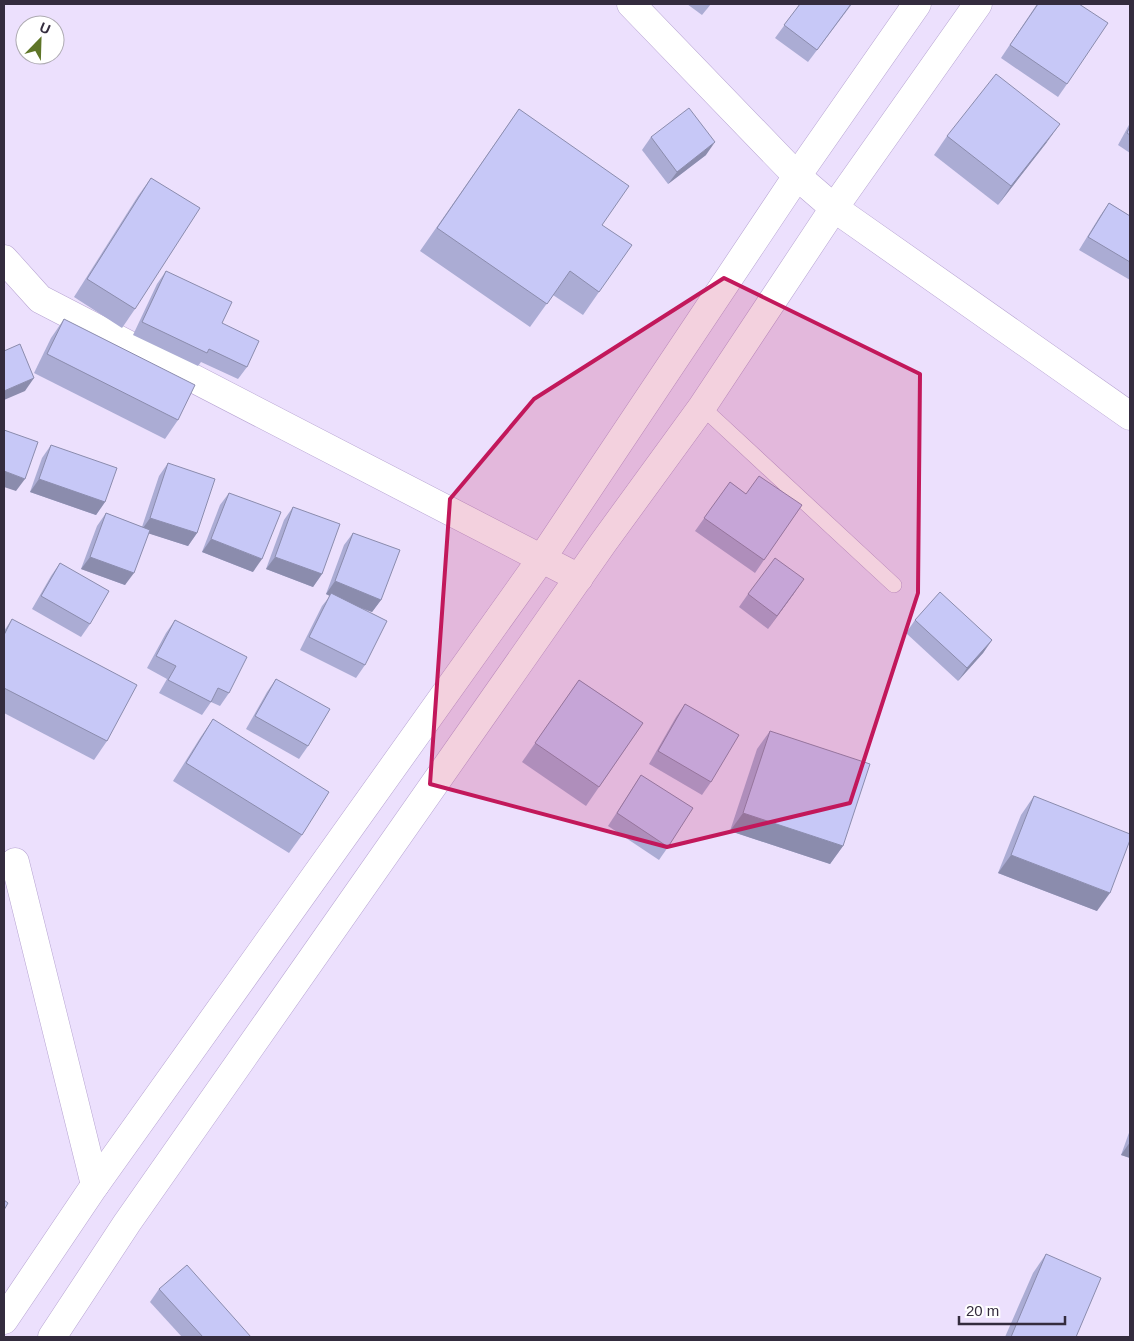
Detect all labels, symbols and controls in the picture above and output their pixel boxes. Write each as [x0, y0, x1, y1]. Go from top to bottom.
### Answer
north arrow [15, 15, 65, 65]
text: U [37, 19, 53, 37]
scale bar [959, 1294, 1065, 1326]
text: 20 m [966, 1302, 999, 1319]

